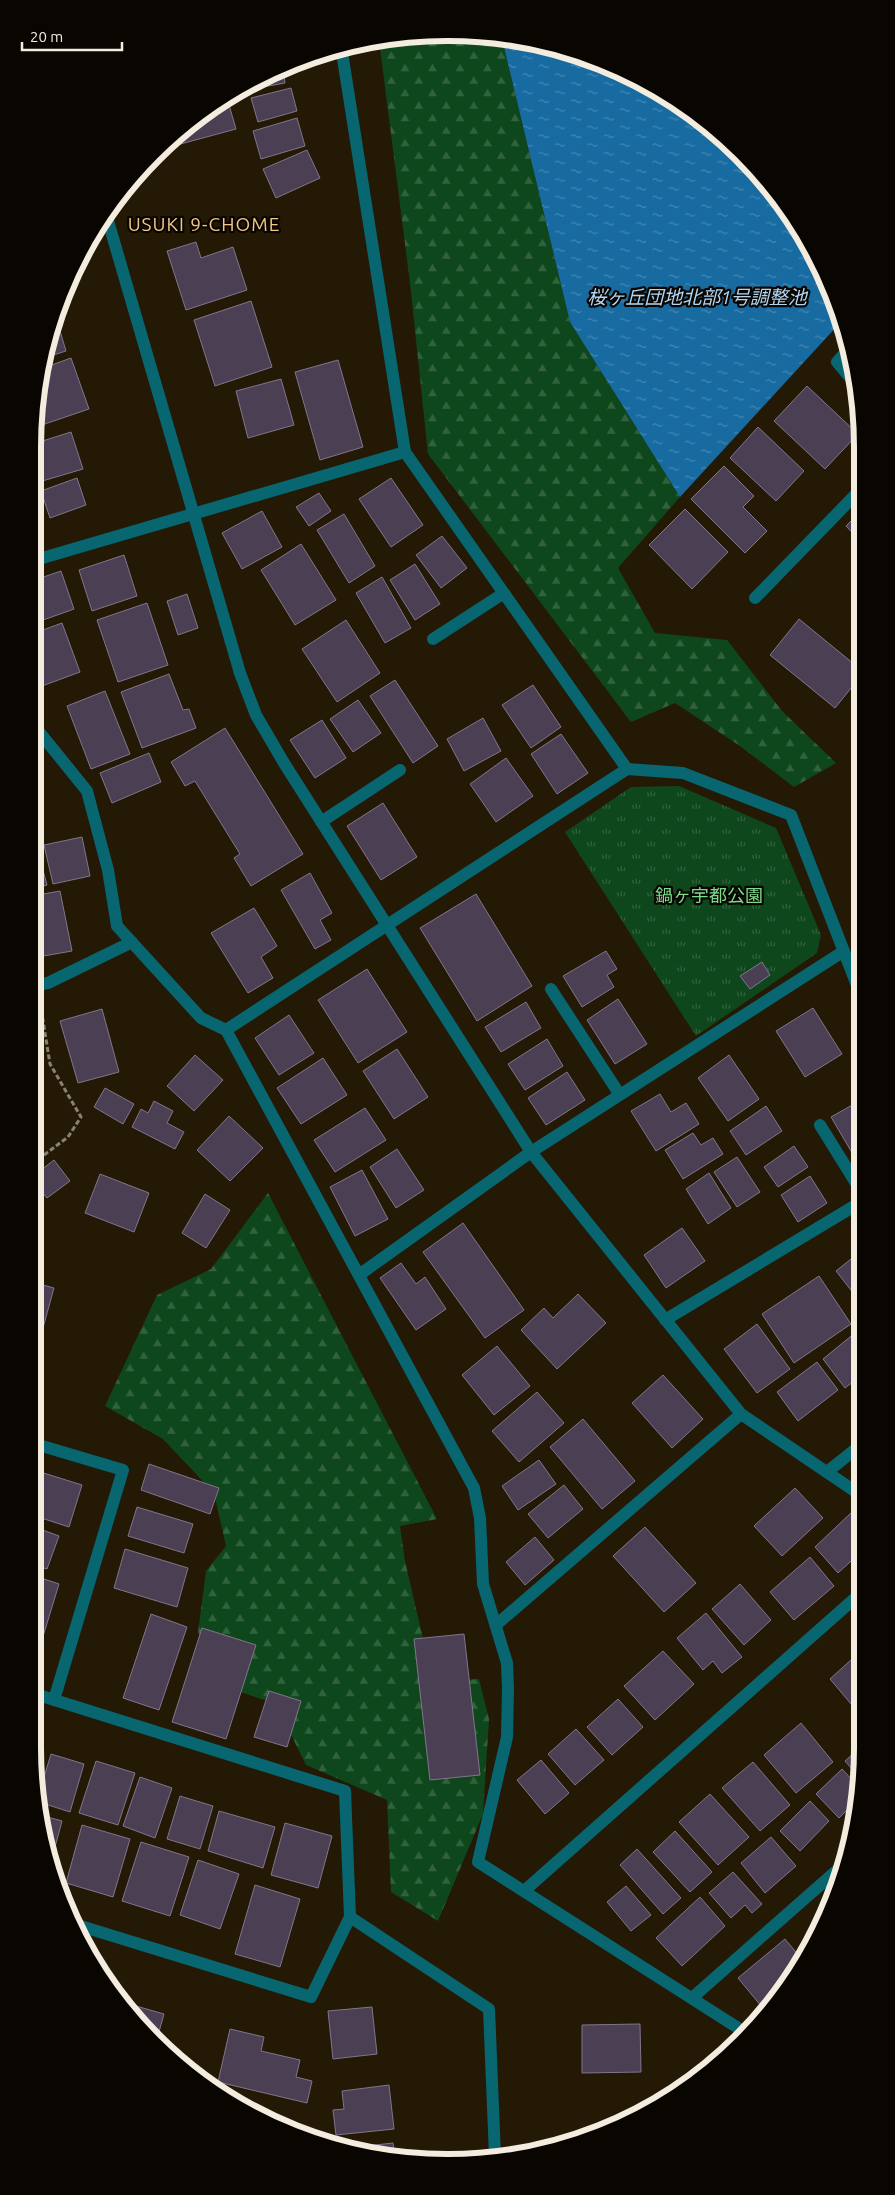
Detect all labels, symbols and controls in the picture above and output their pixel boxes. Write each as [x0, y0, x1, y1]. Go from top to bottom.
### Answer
scale bar [22, 20, 122, 52]
text: 20 m [30, 28, 63, 45]
district label: USUKI 9-CHOME [128, 213, 280, 235]
water label: 桜ヶ丘団地北部1号調整池 [587, 286, 809, 308]
park label: 鍋ヶ宇都公園 [655, 885, 763, 905]

